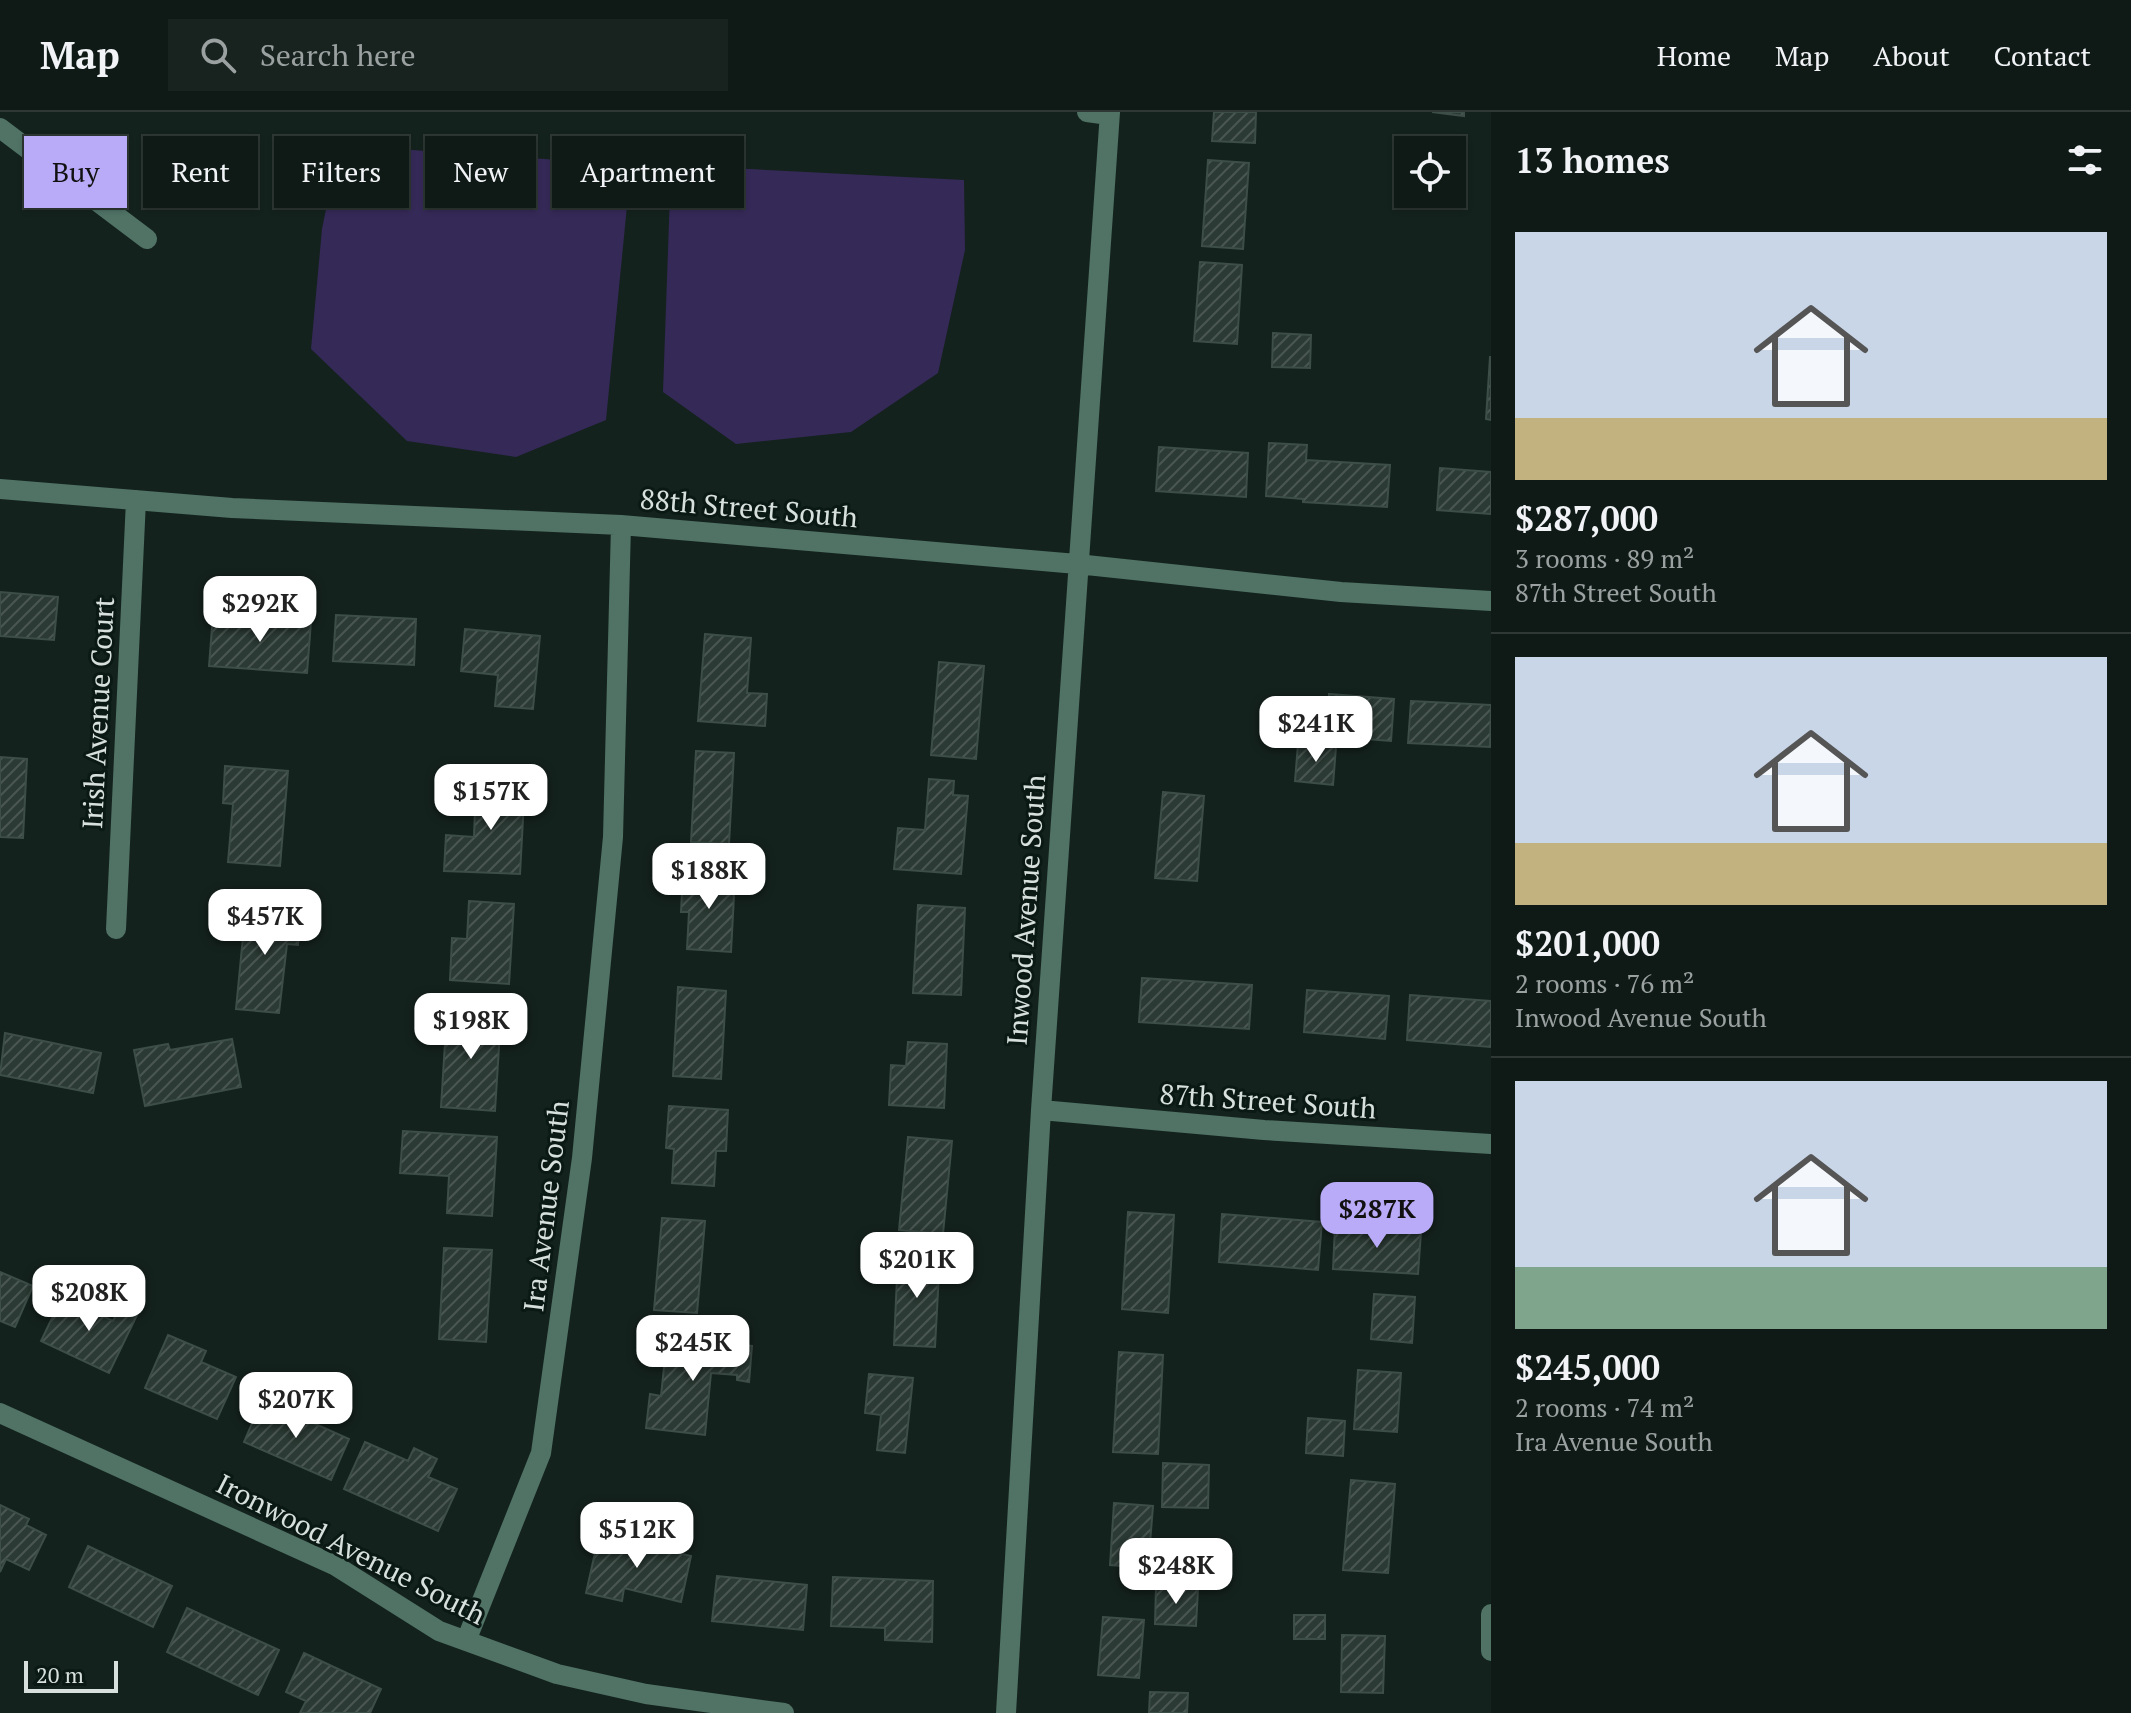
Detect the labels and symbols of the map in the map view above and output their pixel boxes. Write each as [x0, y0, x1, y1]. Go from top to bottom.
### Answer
street label: 88th Street South [639, 480, 859, 535]
pin: $292K [204, 576, 316, 644]
street label: Irish Avenue Court [73, 595, 122, 830]
pin: $241K [1260, 696, 1372, 764]
pin: $157K [435, 764, 547, 832]
street label: Inwood Avenue South [998, 773, 1053, 1047]
pin: $188K [653, 843, 765, 911]
pin: $457K [209, 889, 321, 957]
pin: $198K [415, 993, 527, 1061]
street label: 87th Street South [1158, 1074, 1378, 1127]
street label: Ira Avenue South [514, 1098, 577, 1314]
pin: $287K [1321, 1182, 1433, 1250]
pin: $201K [861, 1232, 973, 1300]
pin: $208K [33, 1265, 145, 1333]
pin: $245K [637, 1315, 749, 1383]
pin: $207K [240, 1372, 352, 1440]
street label: Ironwood Avenue South [210, 1465, 492, 1633]
pin: $512K [581, 1502, 693, 1570]
pin: $248K [1120, 1538, 1232, 1606]
scale bar [24, 1657, 118, 1693]

